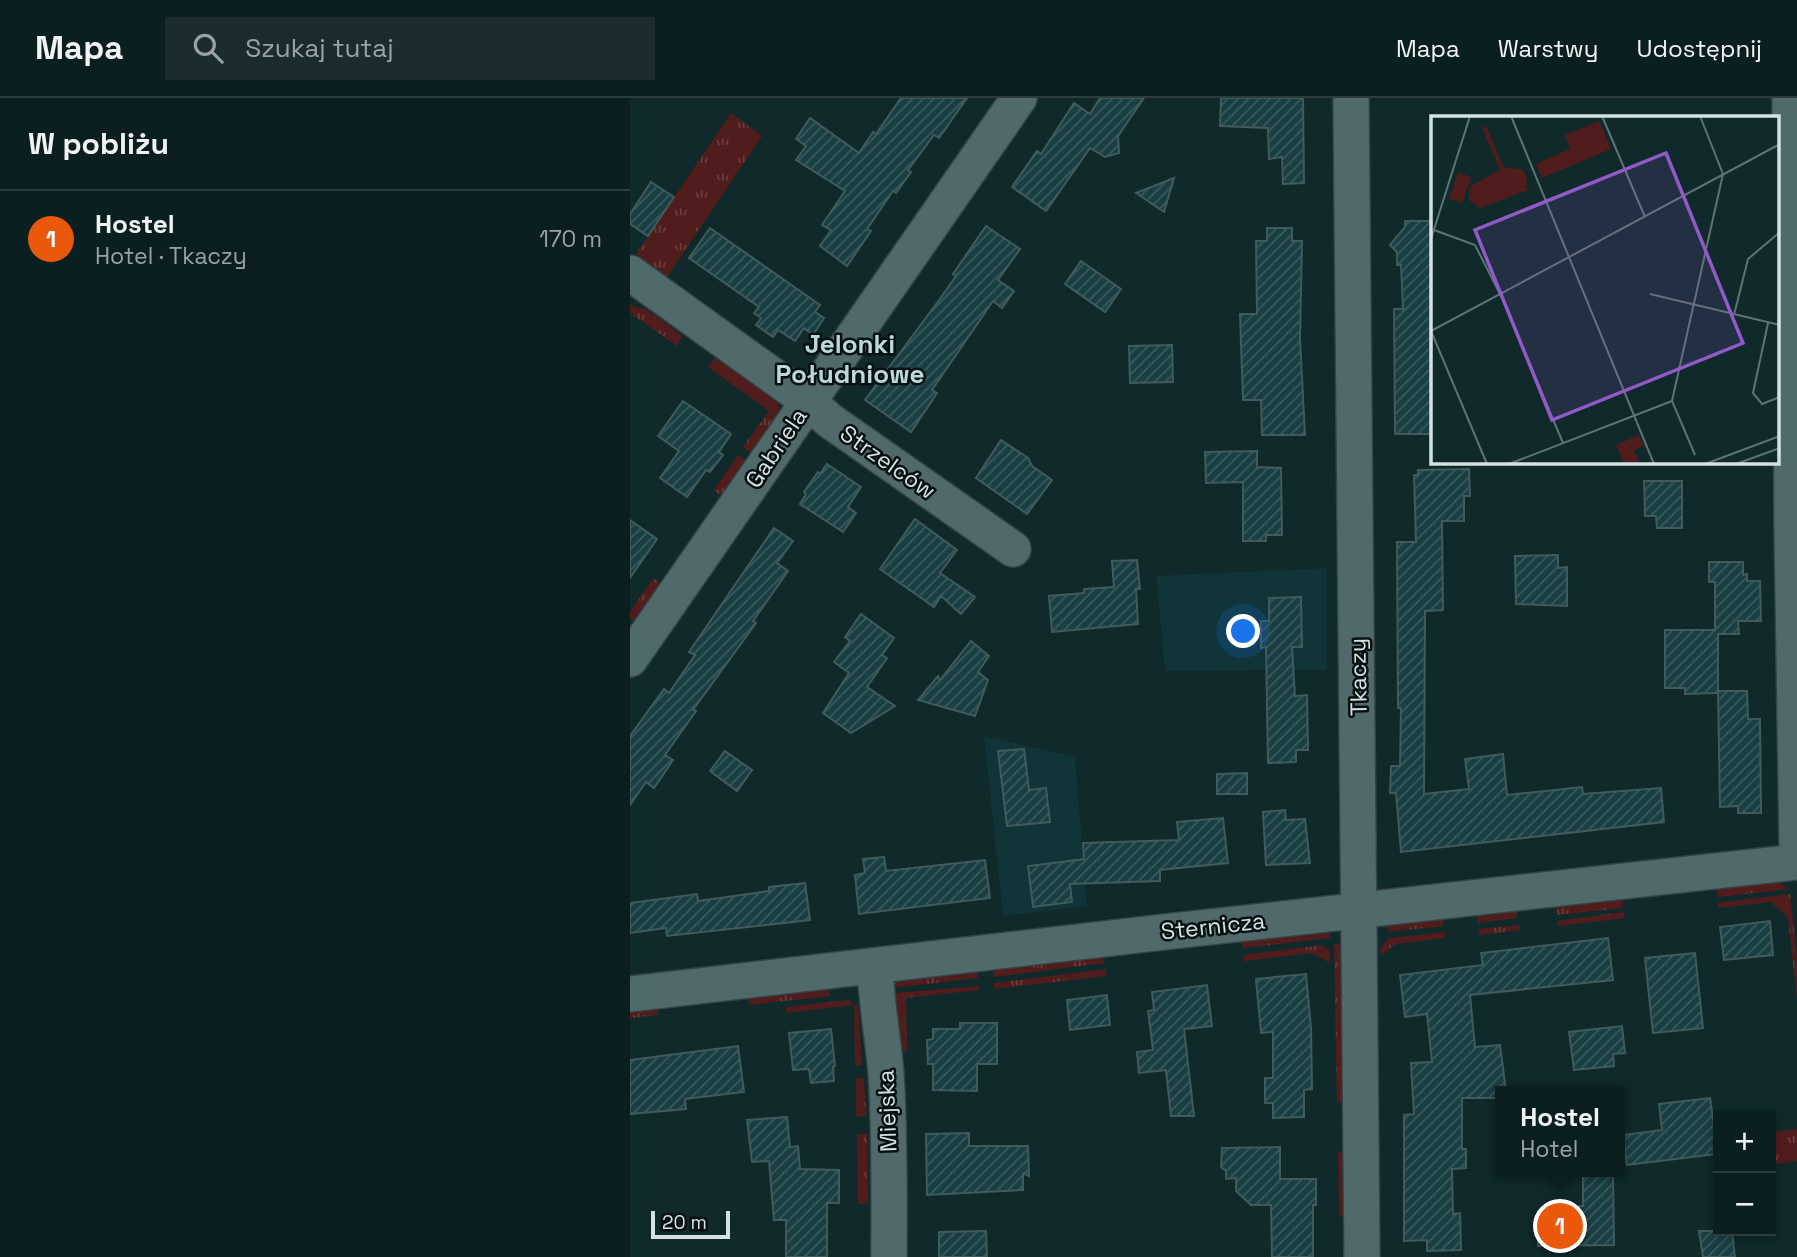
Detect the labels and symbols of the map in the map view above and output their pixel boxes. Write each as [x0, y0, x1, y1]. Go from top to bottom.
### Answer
inset map [1431, 116, 1780, 464]
district label: Jelonki Południowe [776, 327, 924, 391]
street label: Gabriela [738, 402, 814, 494]
street label: Strzelców [834, 418, 942, 506]
your location [1226, 614, 1260, 648]
street label: Tkaczy [1342, 638, 1374, 716]
street label: Sternicza [1159, 906, 1267, 946]
street label: Miejska [871, 1069, 903, 1153]
pin: 1 [1537, 1200, 1583, 1252]
scale bar [651, 1208, 730, 1240]

